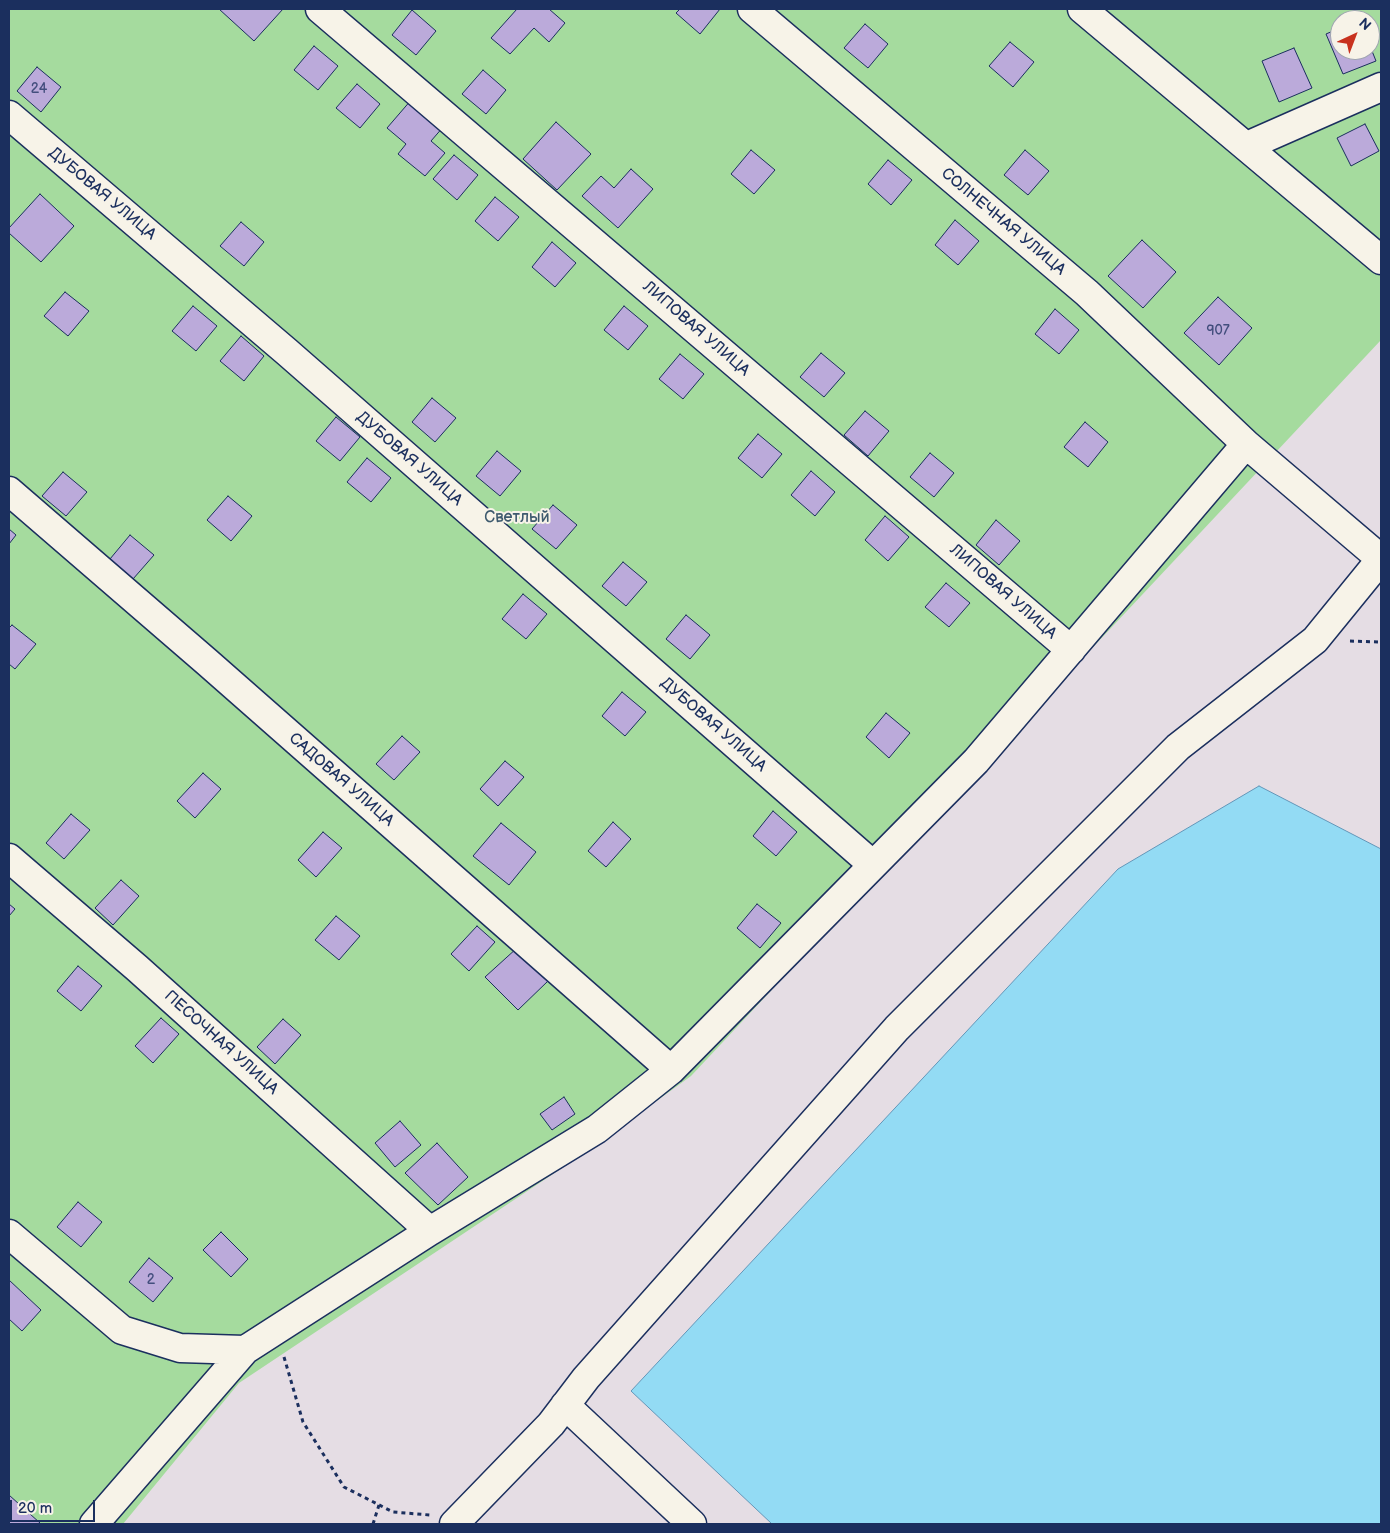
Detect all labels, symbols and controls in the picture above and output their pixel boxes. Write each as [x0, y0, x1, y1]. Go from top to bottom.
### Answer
north arrow [1330, 10, 1380, 60]
text: N [1355, 15, 1375, 34]
house number: 24 [31, 81, 47, 97]
street label: ДУБОВАЯ УЛИЦА [44, 144, 160, 244]
street label: СОЛНЕЧНАЯ УЛИЦА [937, 164, 1069, 280]
street label: ЛИПОВАЯ УЛИЦА [639, 277, 753, 381]
house number: 907 [1206, 323, 1230, 339]
street label: ДУБОВАЯ УЛИЦА [352, 408, 466, 510]
park label: Светлый [484, 508, 550, 528]
street label: ЛИПОВАЯ УЛИЦА [946, 540, 1060, 644]
street label: ДУБОВАЯ УЛИЦА [656, 674, 770, 776]
street label: САДОВАЯ УЛИЦА [285, 729, 397, 831]
street label: ПЕСОЧНАЯ УЛИЦА [160, 987, 282, 1099]
house number: 2 [147, 1272, 155, 1288]
scale bar [12, 1490, 98, 1522]
text: 20 m [18, 1499, 52, 1518]

